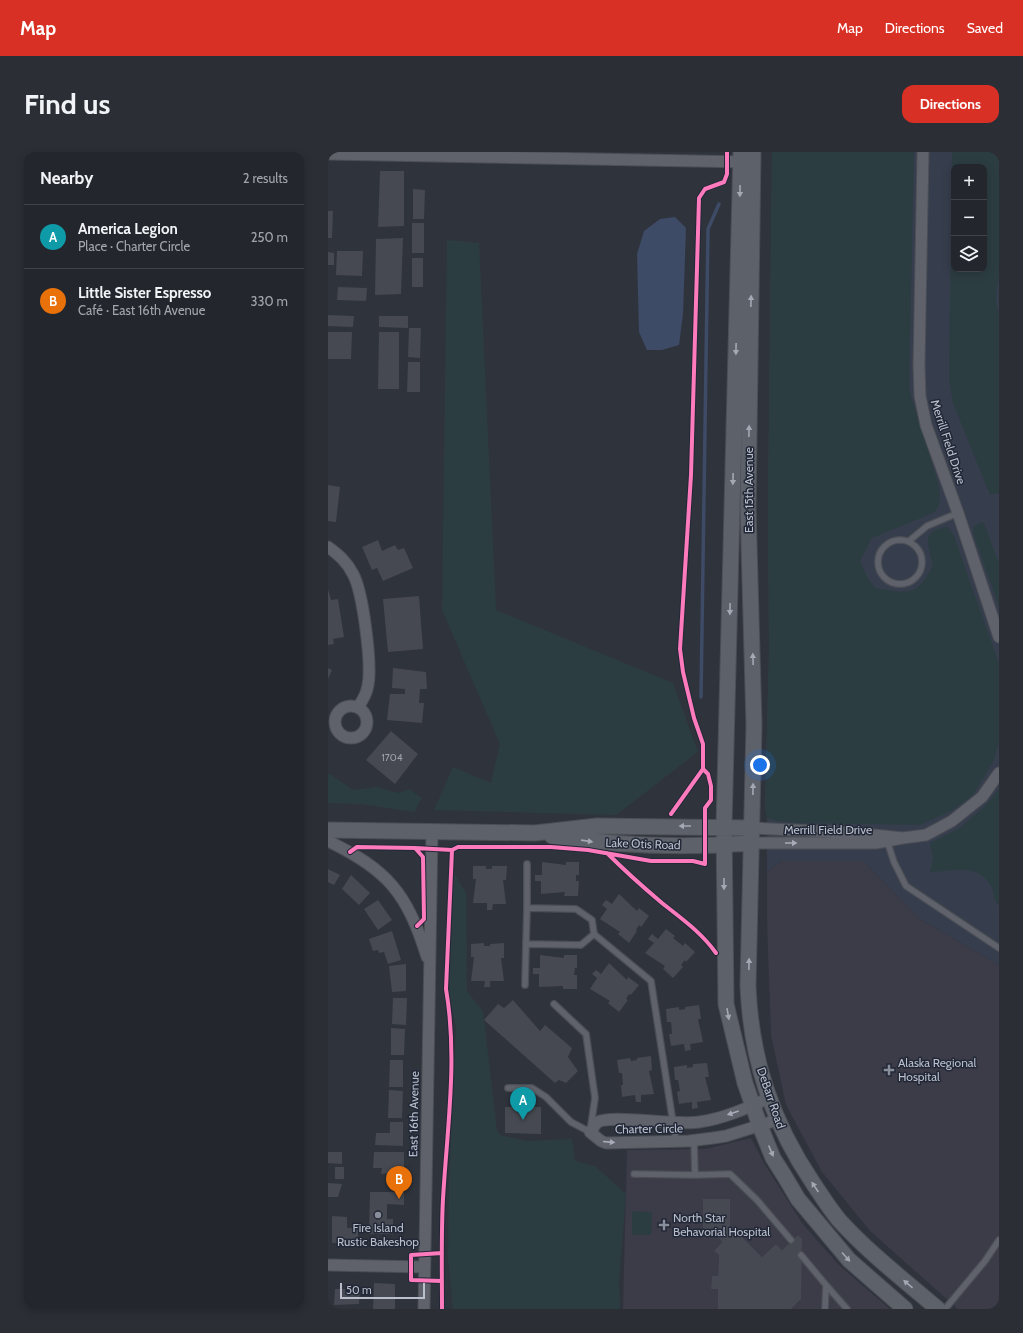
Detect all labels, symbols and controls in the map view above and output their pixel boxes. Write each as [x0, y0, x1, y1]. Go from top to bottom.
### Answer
text: Map [20, 17, 56, 40]
text: Map [837, 19, 863, 37]
text: Directions [885, 19, 945, 37]
text: Saved [967, 19, 1003, 37]
button: Directions [902, 85, 999, 123]
text: Find us [24, 87, 110, 121]
map controls [951, 164, 987, 272]
button: + [951, 164, 987, 200]
text: Nearby [40, 168, 93, 188]
text: 2 results [243, 170, 288, 186]
one-way arrow [737, 185, 743, 198]
button: − [951, 200, 987, 236]
text: America Legion [78, 220, 178, 238]
text: A [49, 229, 57, 245]
text: 250 m [251, 229, 288, 245]
button: layers [951, 236, 987, 272]
text: Place · Charter Circle [78, 238, 190, 254]
text: Little Sister Espresso [78, 284, 211, 302]
text: B [49, 293, 57, 309]
text: 330 m [251, 293, 288, 309]
one-way arrow [748, 294, 754, 307]
text: Café · East 16th Avenue [78, 302, 205, 318]
one-way arrow [733, 343, 739, 356]
street label: Merrill Field Drive [928, 398, 969, 486]
one-way arrow [746, 424, 752, 437]
street label: East 15th Avenue [741, 447, 756, 533]
one-way arrow [730, 473, 736, 486]
one-way arrow [727, 603, 733, 616]
one-way arrow [749, 653, 756, 665]
house number: 1704 [382, 751, 403, 764]
your location [750, 755, 770, 775]
one-way arrow [750, 783, 757, 795]
street label: Merrill Field Drive [784, 822, 872, 837]
one-way arrow [678, 823, 691, 829]
street label: Lake Otis Road [605, 835, 681, 852]
one-way arrow [581, 838, 593, 844]
one-way arrow [785, 840, 798, 846]
one-way arrow [721, 878, 727, 891]
one-way arrow [745, 958, 752, 970]
one-way arrow [725, 1008, 731, 1020]
place label: Alaska Regional Hospital [898, 1055, 977, 1084]
marker: Alaska Regional Hospital [883, 1064, 895, 1076]
street label: DeBarr Road [754, 1065, 789, 1130]
street label: East 16th Avenue [405, 1071, 422, 1157]
pin: A [510, 1087, 536, 1120]
one-way arrow [726, 1110, 738, 1116]
street label: Charter Circle [615, 1120, 683, 1137]
one-way arrow [603, 1139, 615, 1145]
one-way arrow [767, 1145, 774, 1157]
pin: B [386, 1166, 412, 1199]
one-way arrow [811, 1181, 819, 1192]
marker: Fire Island Rustic Bakeshop [373, 1210, 383, 1220]
place label: North Star Behavorial Hospital [673, 1210, 770, 1239]
marker: North Star Behavorial Hospital [658, 1219, 670, 1231]
place label: Fire Island Rustic Bakeshop [337, 1220, 419, 1249]
one-way arrow [841, 1251, 850, 1262]
one-way arrow [903, 1280, 914, 1289]
scale bar [340, 1281, 425, 1300]
text: 50 m [346, 1283, 372, 1297]

